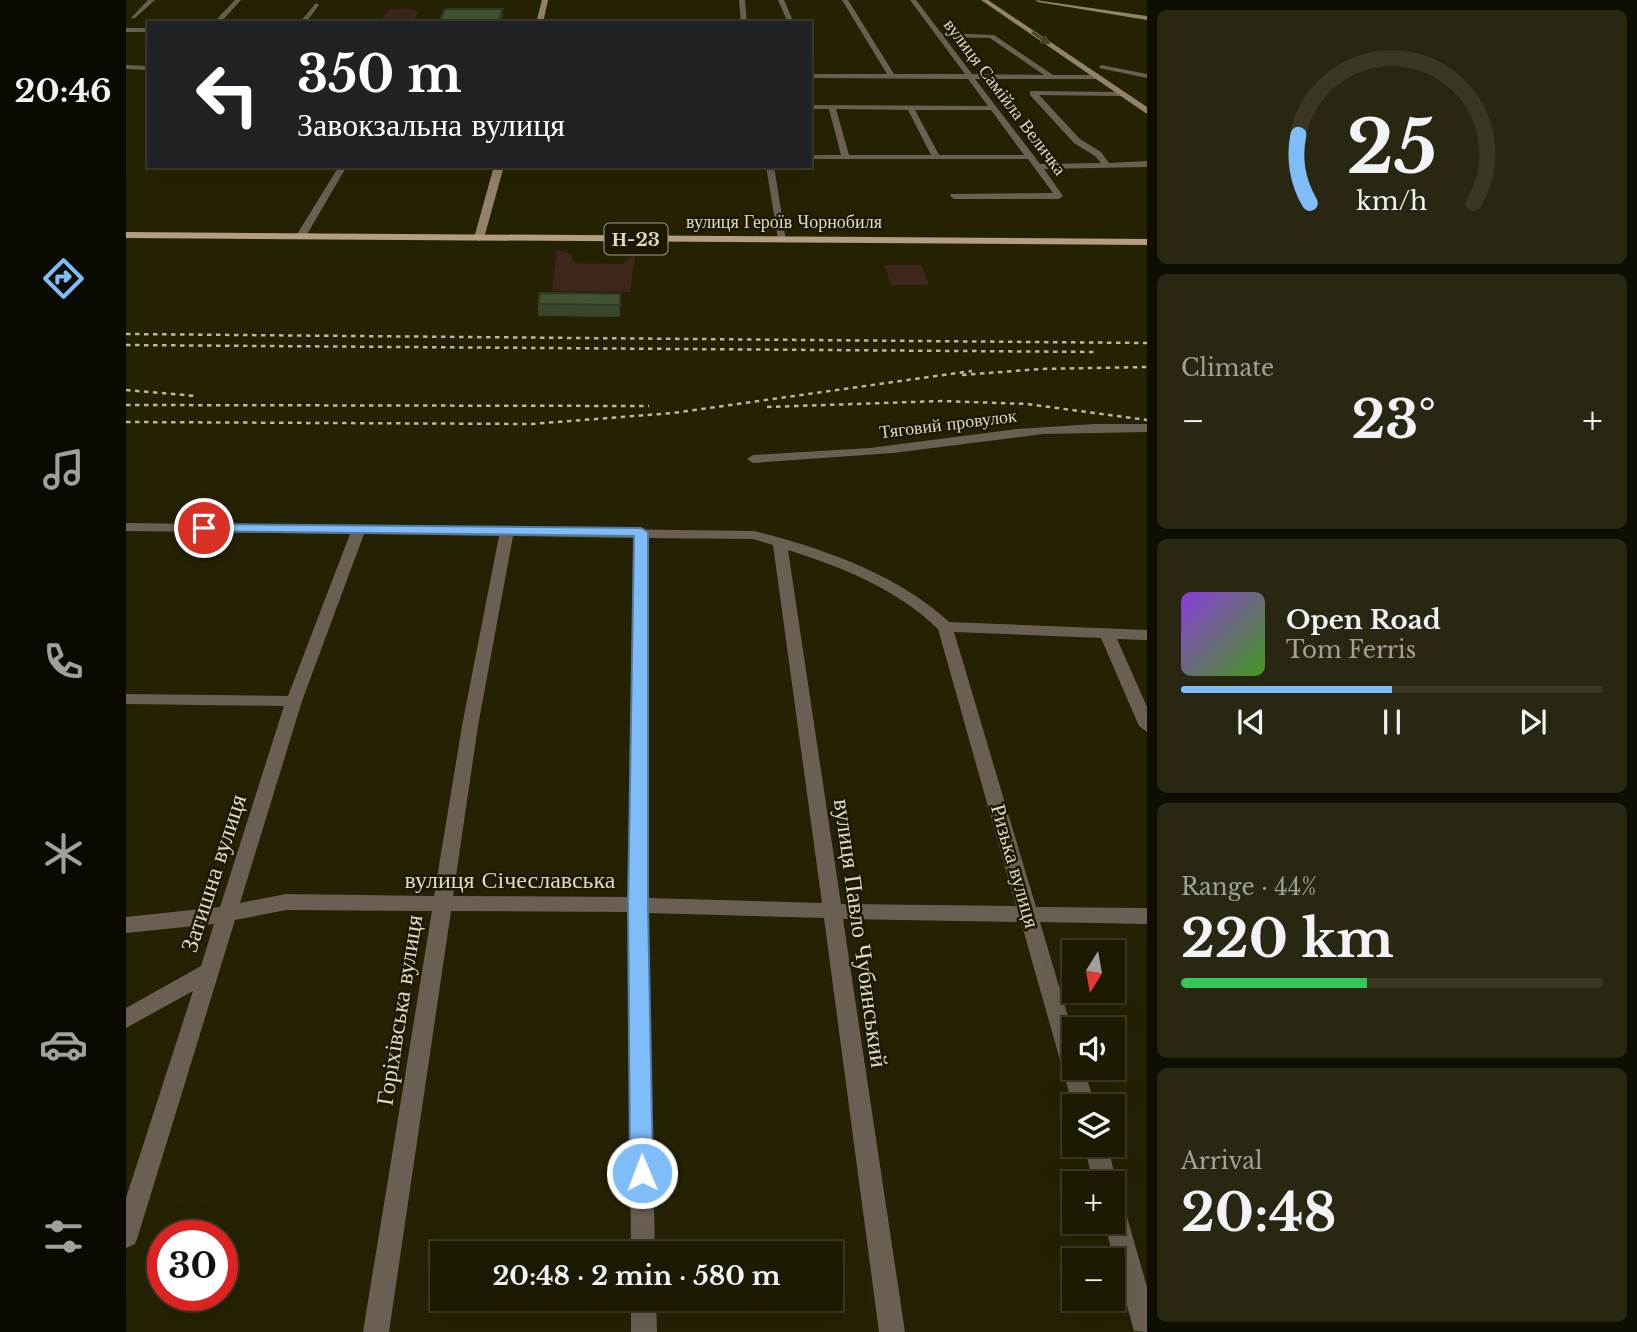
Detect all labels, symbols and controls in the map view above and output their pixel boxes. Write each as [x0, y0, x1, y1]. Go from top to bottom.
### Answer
street label: вулиця Самійла Величка [939, 14, 1071, 180]
one-way arrow [1031, 32, 1051, 45]
text: 350 m [297, 44, 462, 105]
icon: left [182, 49, 273, 140]
text: 20:46 [15, 71, 111, 111]
text: 25 [1347, 103, 1437, 194]
text: Завокзальна вулиця [297, 105, 565, 145]
text: km/h [1357, 186, 1427, 217]
street label: вулиця Героїв Чорнобиля [686, 211, 882, 233]
road number: Н-23 [604, 224, 668, 255]
icon: directions [39, 254, 88, 303]
text: Climate [1181, 354, 1274, 382]
text: 23° [1351, 388, 1436, 452]
text: − [1181, 397, 1205, 444]
text: + [1582, 397, 1603, 444]
street label: Тяговий провулок [878, 405, 1018, 443]
icon: music [39, 445, 88, 494]
pin [174, 498, 234, 558]
icon: arrive [185, 509, 223, 547]
text: Open Road [1286, 604, 1441, 636]
text: Tom Ferris [1286, 636, 1416, 664]
icon: phone [39, 637, 88, 686]
icon: previous [1232, 703, 1270, 741]
icon: pause [1373, 703, 1411, 741]
icon: next [1514, 703, 1552, 741]
street label: Затишна вулиця [174, 790, 252, 956]
street label: вулиця Павло Чубинський [828, 797, 894, 1069]
street label: Ризька вулиця [985, 801, 1045, 931]
icon: climate [39, 829, 88, 878]
street label: вулиця Січеславська [404, 865, 616, 894]
text: Range · 44% [1181, 873, 1317, 901]
text: 220 km [1181, 907, 1394, 971]
street label: Горіхівська вулиця [370, 912, 428, 1108]
north arrow [1062, 940, 1125, 1003]
map controls [1062, 940, 1125, 1311]
button: sound [1062, 1017, 1125, 1080]
icon: car [39, 1020, 88, 1069]
button: layers [1062, 1094, 1125, 1157]
position arrow [605, 1136, 679, 1210]
text: Arrival [1181, 1147, 1262, 1175]
button: + [1062, 1171, 1125, 1234]
text: 20:48 [1181, 1181, 1336, 1245]
icon: filters [39, 1212, 88, 1261]
speed limit sign: 30 [147, 1220, 238, 1311]
button: − [1062, 1248, 1125, 1311]
text: 20:48 · 2 min · 580 m [492, 1260, 781, 1292]

